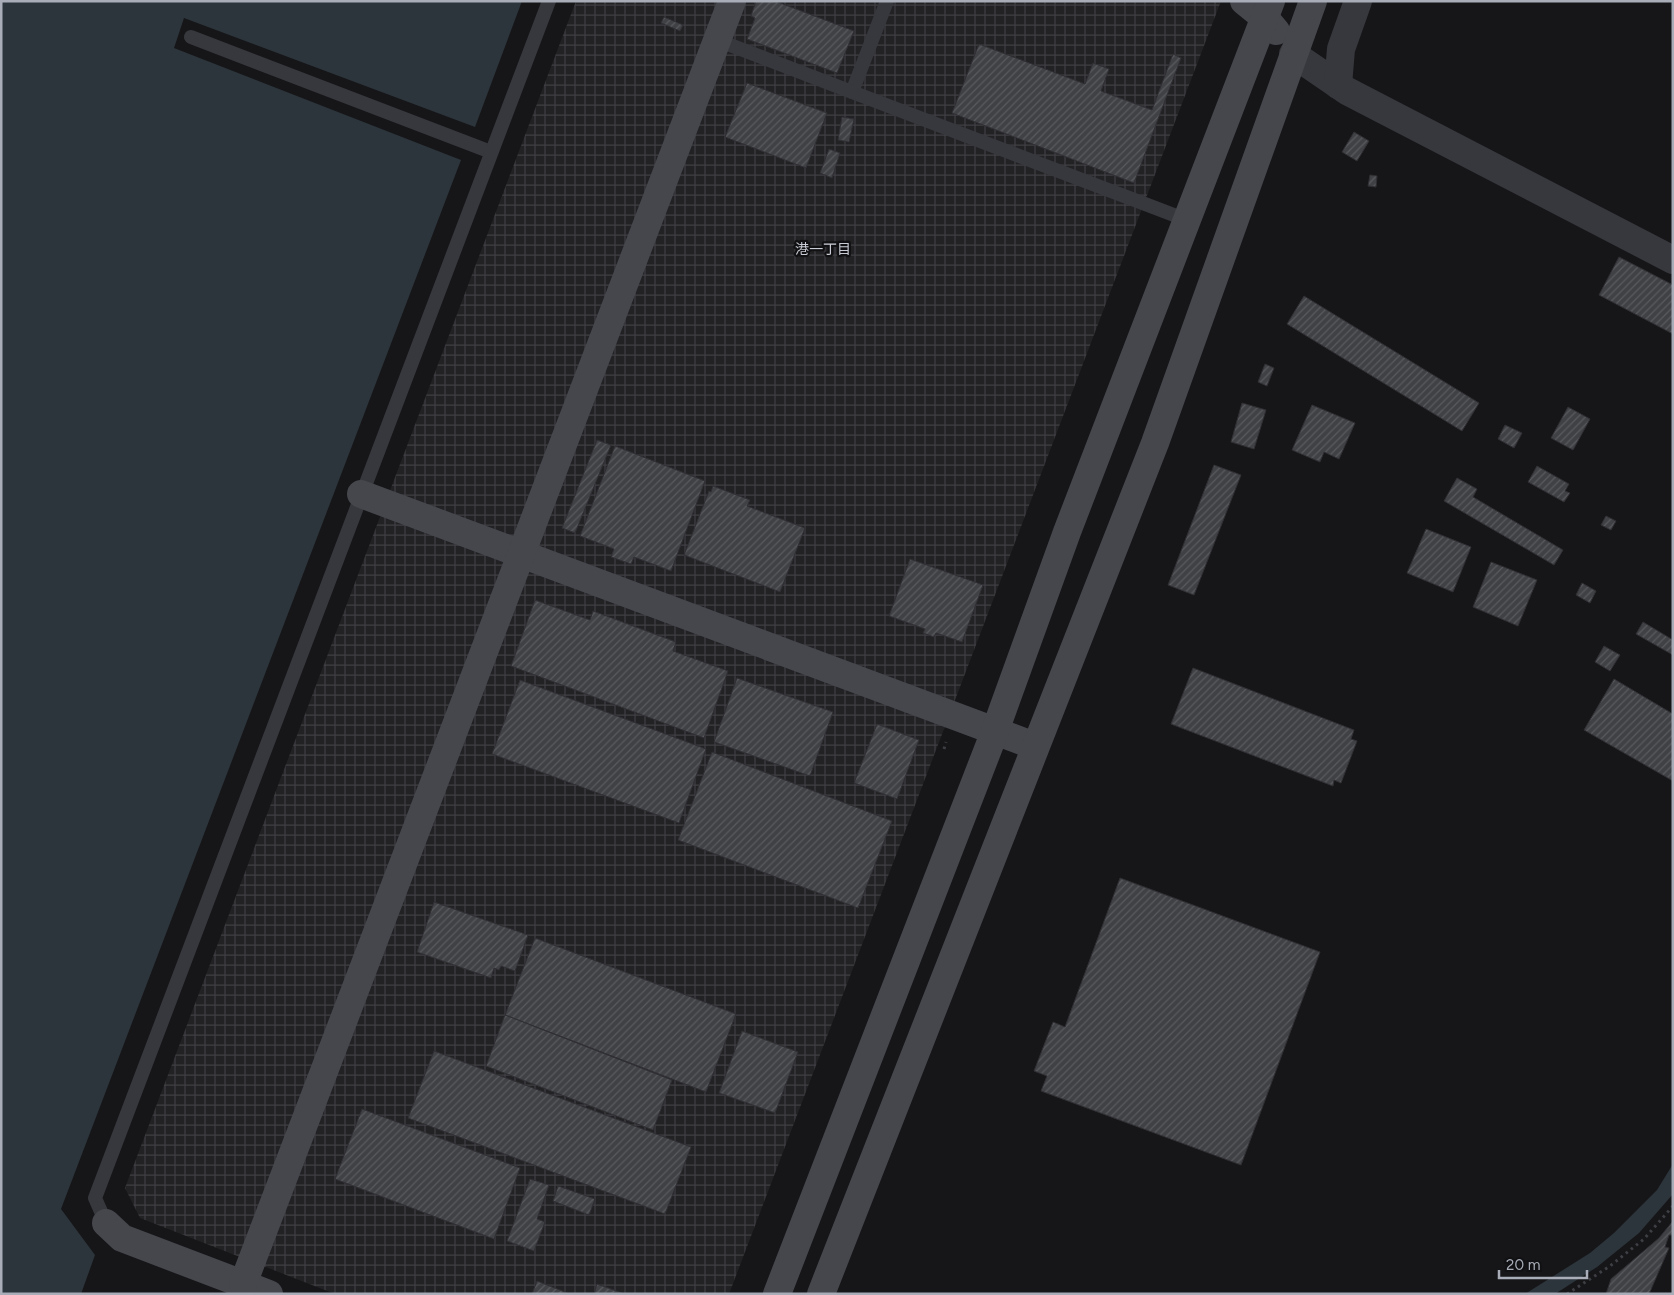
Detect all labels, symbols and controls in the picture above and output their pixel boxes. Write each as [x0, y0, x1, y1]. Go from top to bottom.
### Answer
district label: 港一丁目 [795, 241, 851, 258]
scale bar [1499, 1248, 1586, 1280]
text: 20 m [1506, 1256, 1540, 1274]

